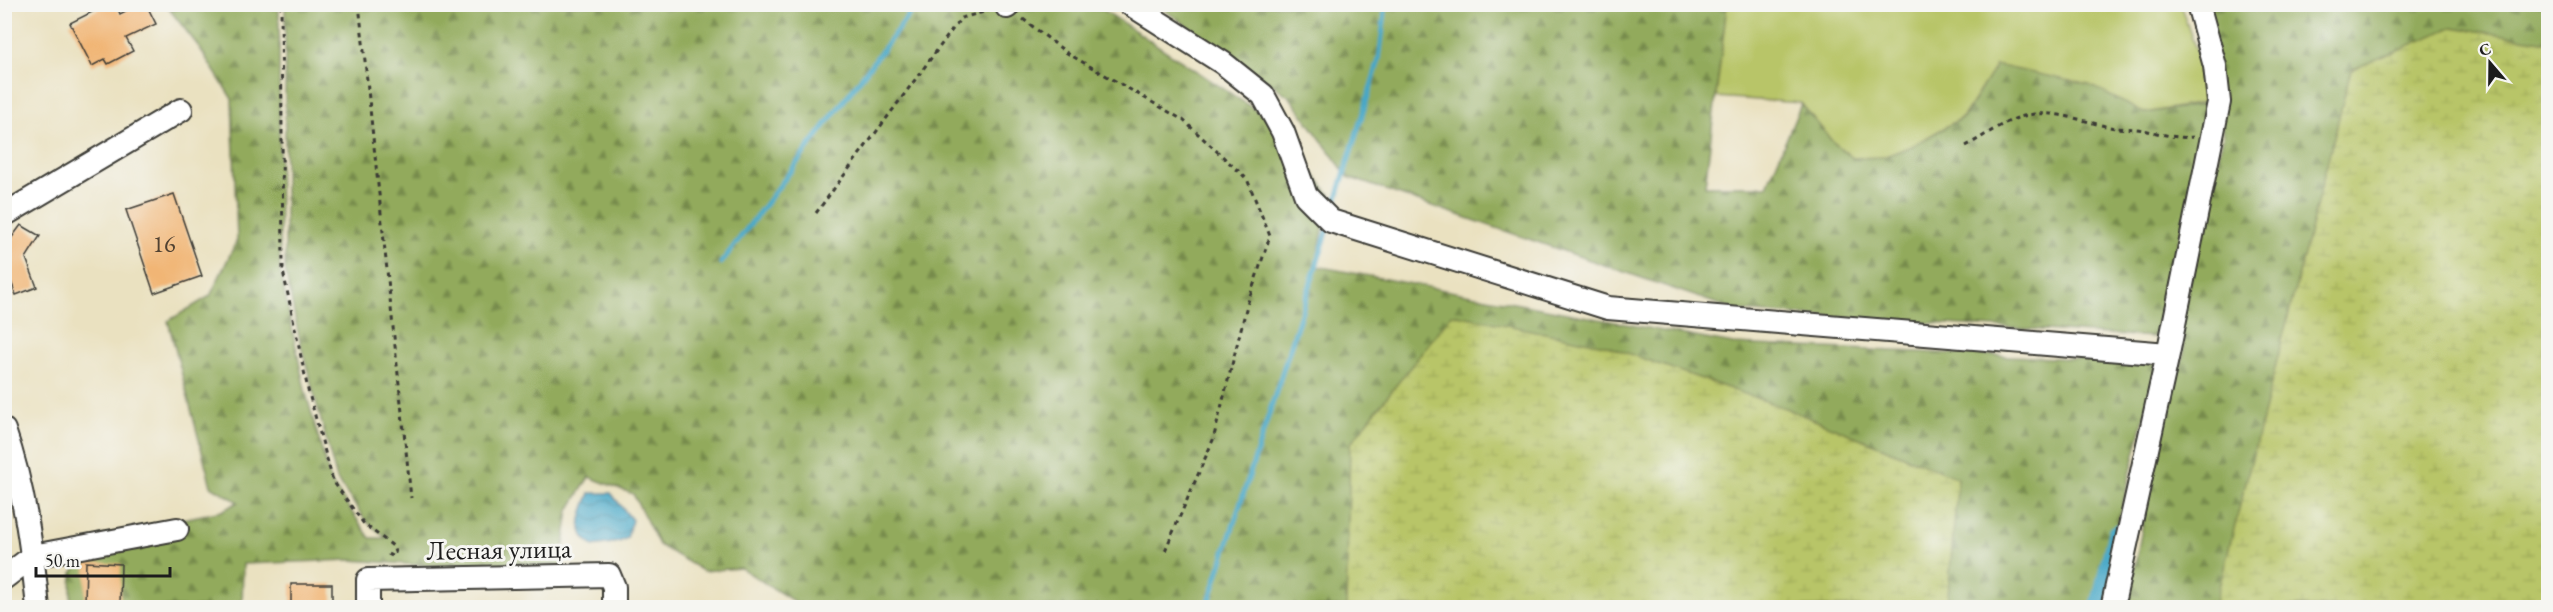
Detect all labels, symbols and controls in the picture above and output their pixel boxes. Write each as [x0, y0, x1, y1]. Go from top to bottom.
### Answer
north arrow [2460, 33, 2520, 93]
text: С [2476, 38, 2494, 61]
house number: 16 [152, 228, 176, 259]
street label: Лесная улица [426, 530, 572, 568]
scale bar [36, 540, 170, 578]
text: 50 m [45, 549, 80, 572]

